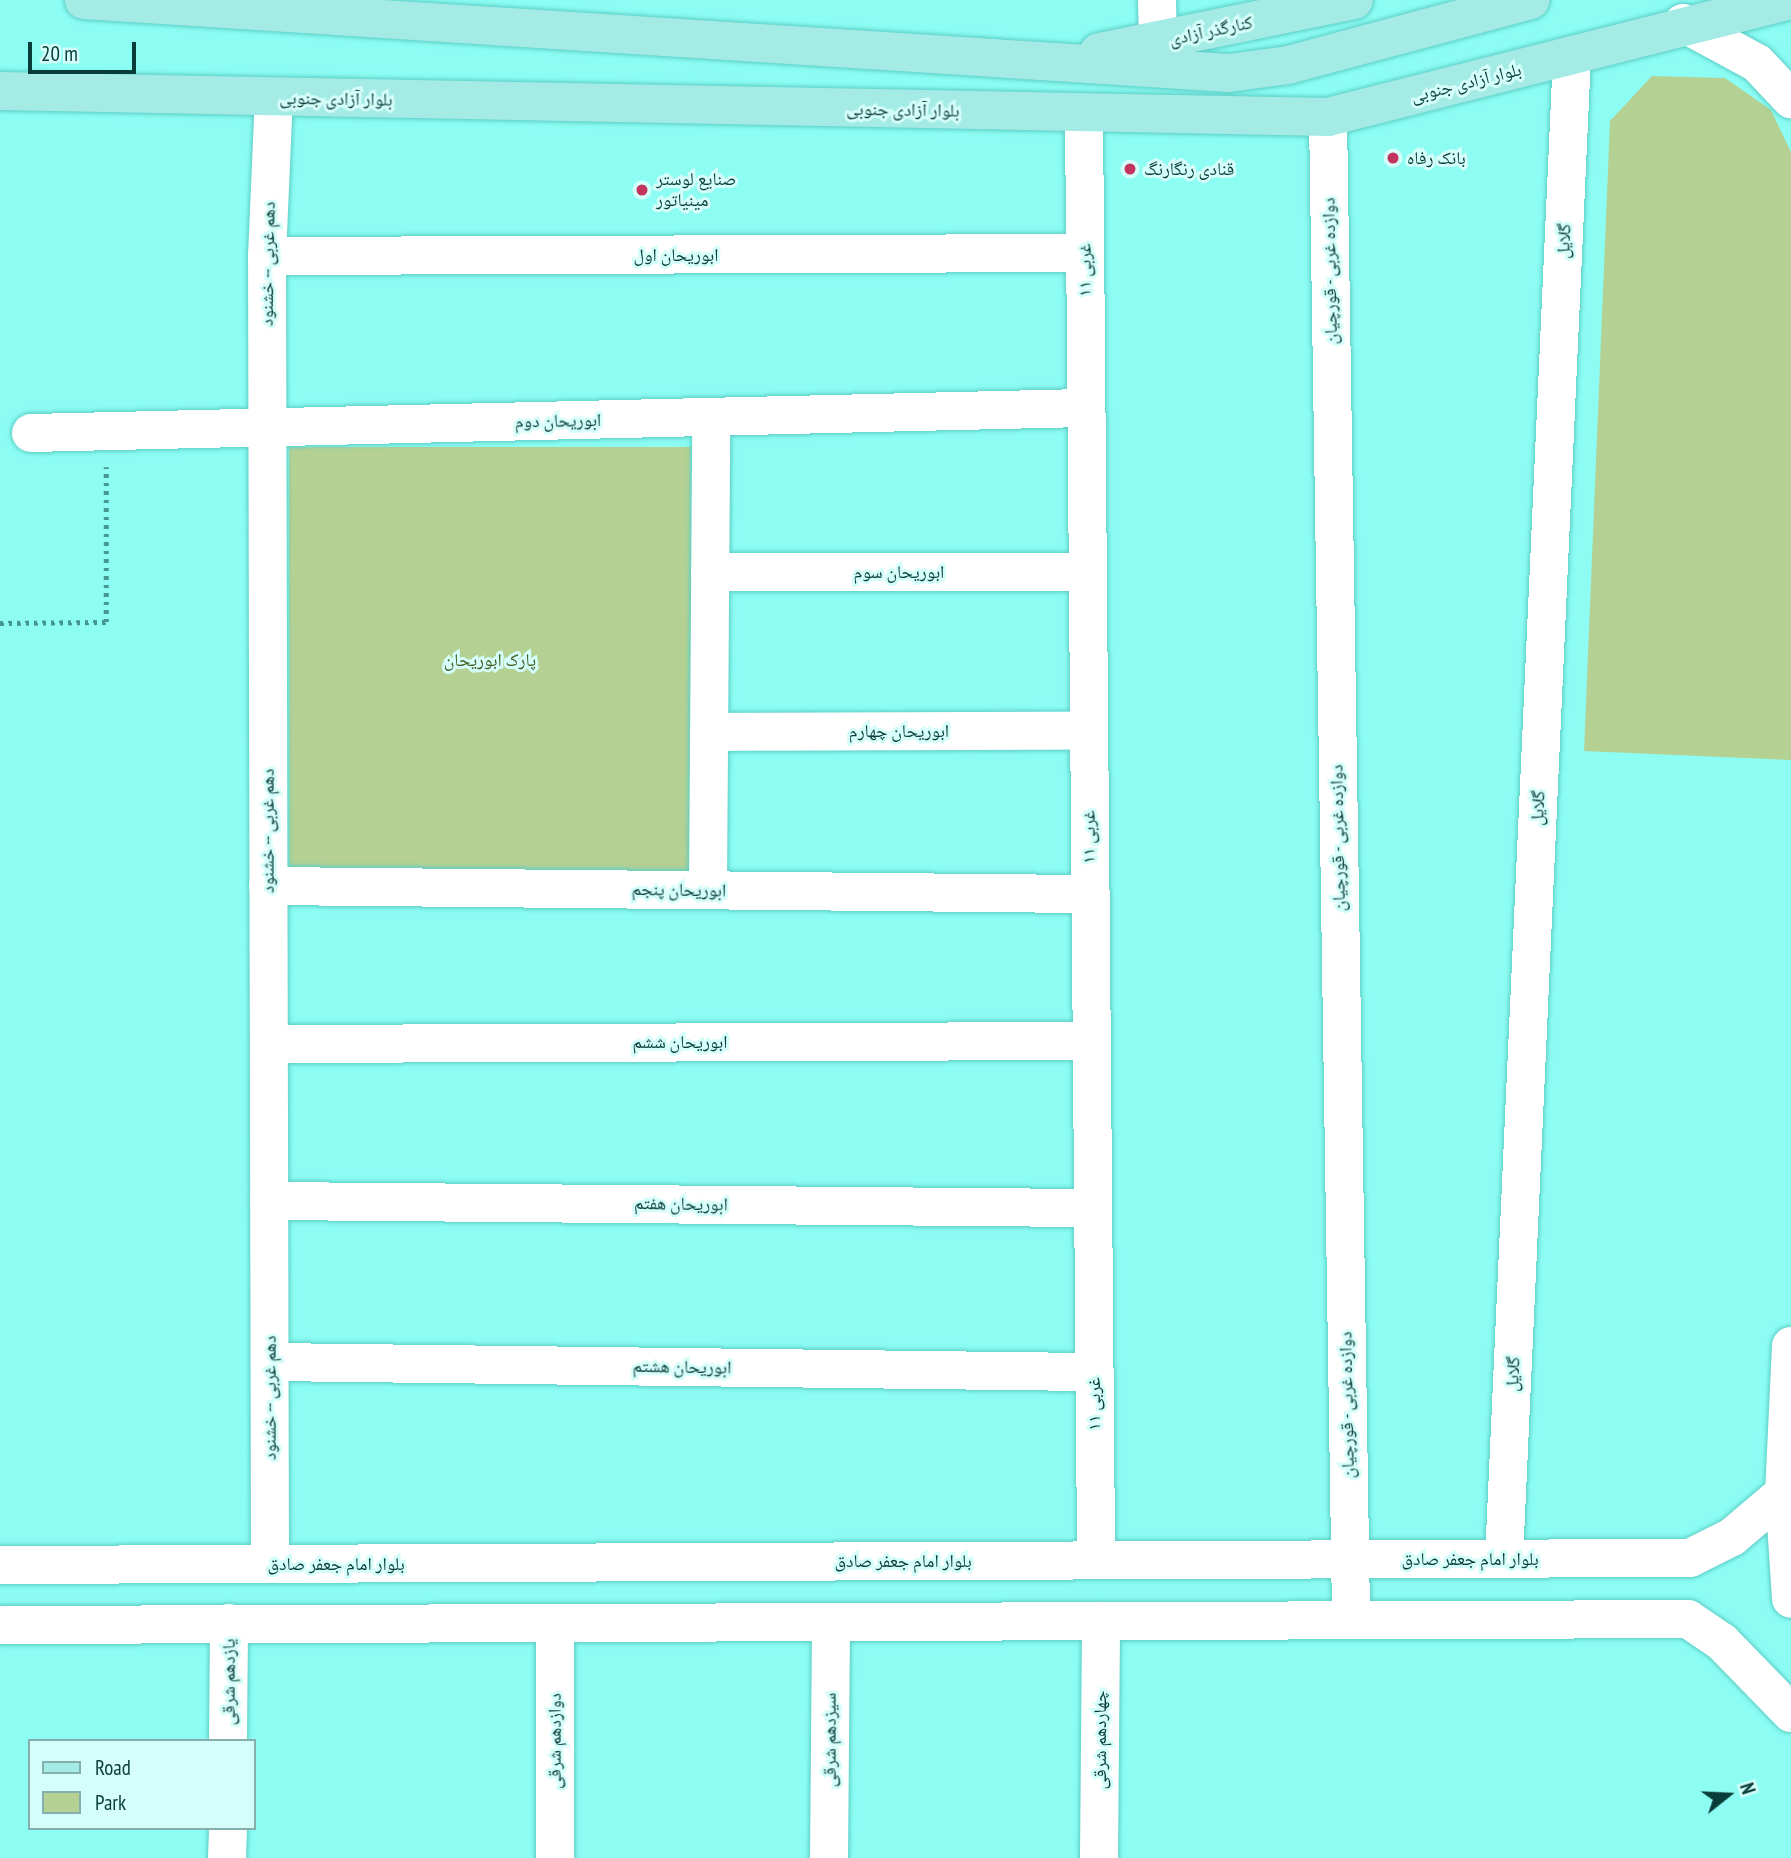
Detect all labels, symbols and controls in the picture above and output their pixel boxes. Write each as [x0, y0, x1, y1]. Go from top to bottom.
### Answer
street label: کنارگذر آزادی [1167, 12, 1255, 50]
scale bar [32, 28, 140, 72]
text: 20 m [41, 40, 78, 67]
street label: بلوار آزادی جنوبی [1408, 59, 1524, 107]
street label: بلوار آزادی جنوبی [279, 87, 393, 111]
street label: بلوار آزادی جنوبی [846, 98, 960, 122]
place label: بانک رفاه [1407, 147, 1466, 169]
marker: بانک رفاه [1385, 150, 1401, 166]
place label: قنادی رنگارنگ [1144, 158, 1234, 180]
marker: قنادی رنگارنگ [1122, 161, 1138, 177]
place label: صنایع لوستر مینیاتور [656, 169, 736, 212]
marker: صنایع لوستر مینیاتور [634, 182, 650, 198]
street label: دوازده غربی - قورچیان [1318, 197, 1342, 345]
street label: دهم غربی -- خشنود [256, 201, 280, 327]
street label: گلایل [1552, 223, 1576, 259]
street label: ۱۱ غربی [1074, 243, 1096, 297]
street label: ابوریحان اول [633, 244, 719, 266]
street label: ابوریحان دوم [515, 409, 601, 433]
street label: ابوریحان سوم [854, 561, 944, 583]
park label: پارک ابوریحان [444, 649, 536, 671]
street label: ابوریحان چهارم [849, 720, 949, 742]
street label: دوازده غربی - قورچیان [1326, 764, 1350, 912]
street label: دهم غربی -- خشنود [257, 768, 279, 894]
street label: گلایل [1526, 790, 1550, 826]
street label: ۱۱ غربی [1078, 810, 1100, 864]
street label: ابوریحان پنجم [632, 878, 726, 902]
street label: ابوریحان ششم [633, 1031, 727, 1053]
street label: ابوریحان هفتم [634, 1192, 728, 1216]
street label: دوازده غربی - قورچیان [1335, 1331, 1359, 1479]
street label: دهم غربی -- خشنود [259, 1335, 281, 1461]
street label: ابوریحان هشتم [632, 1355, 732, 1379]
street label: گلایل [1501, 1356, 1525, 1392]
street label: ۱۱ غربی [1083, 1377, 1105, 1431]
street label: بلوار امام جعفر صادق [1401, 1548, 1539, 1570]
street label: بلوار امام جعفر صادق [834, 1550, 972, 1572]
street label: بلوار امام جعفر صادق [267, 1553, 405, 1575]
street label: یازدهم شرقی [218, 1639, 240, 1725]
street label: چهاردهم شرقی [1089, 1691, 1111, 1789]
street label: دوازدهم شرقی [544, 1693, 566, 1789]
street label: سیزدهم شرقی [819, 1693, 841, 1787]
legend [28, 1739, 256, 1830]
text: Road [95, 1754, 131, 1781]
north arrow [1693, 1760, 1763, 1830]
text: N [1735, 1780, 1761, 1797]
text: Park [95, 1789, 126, 1816]

